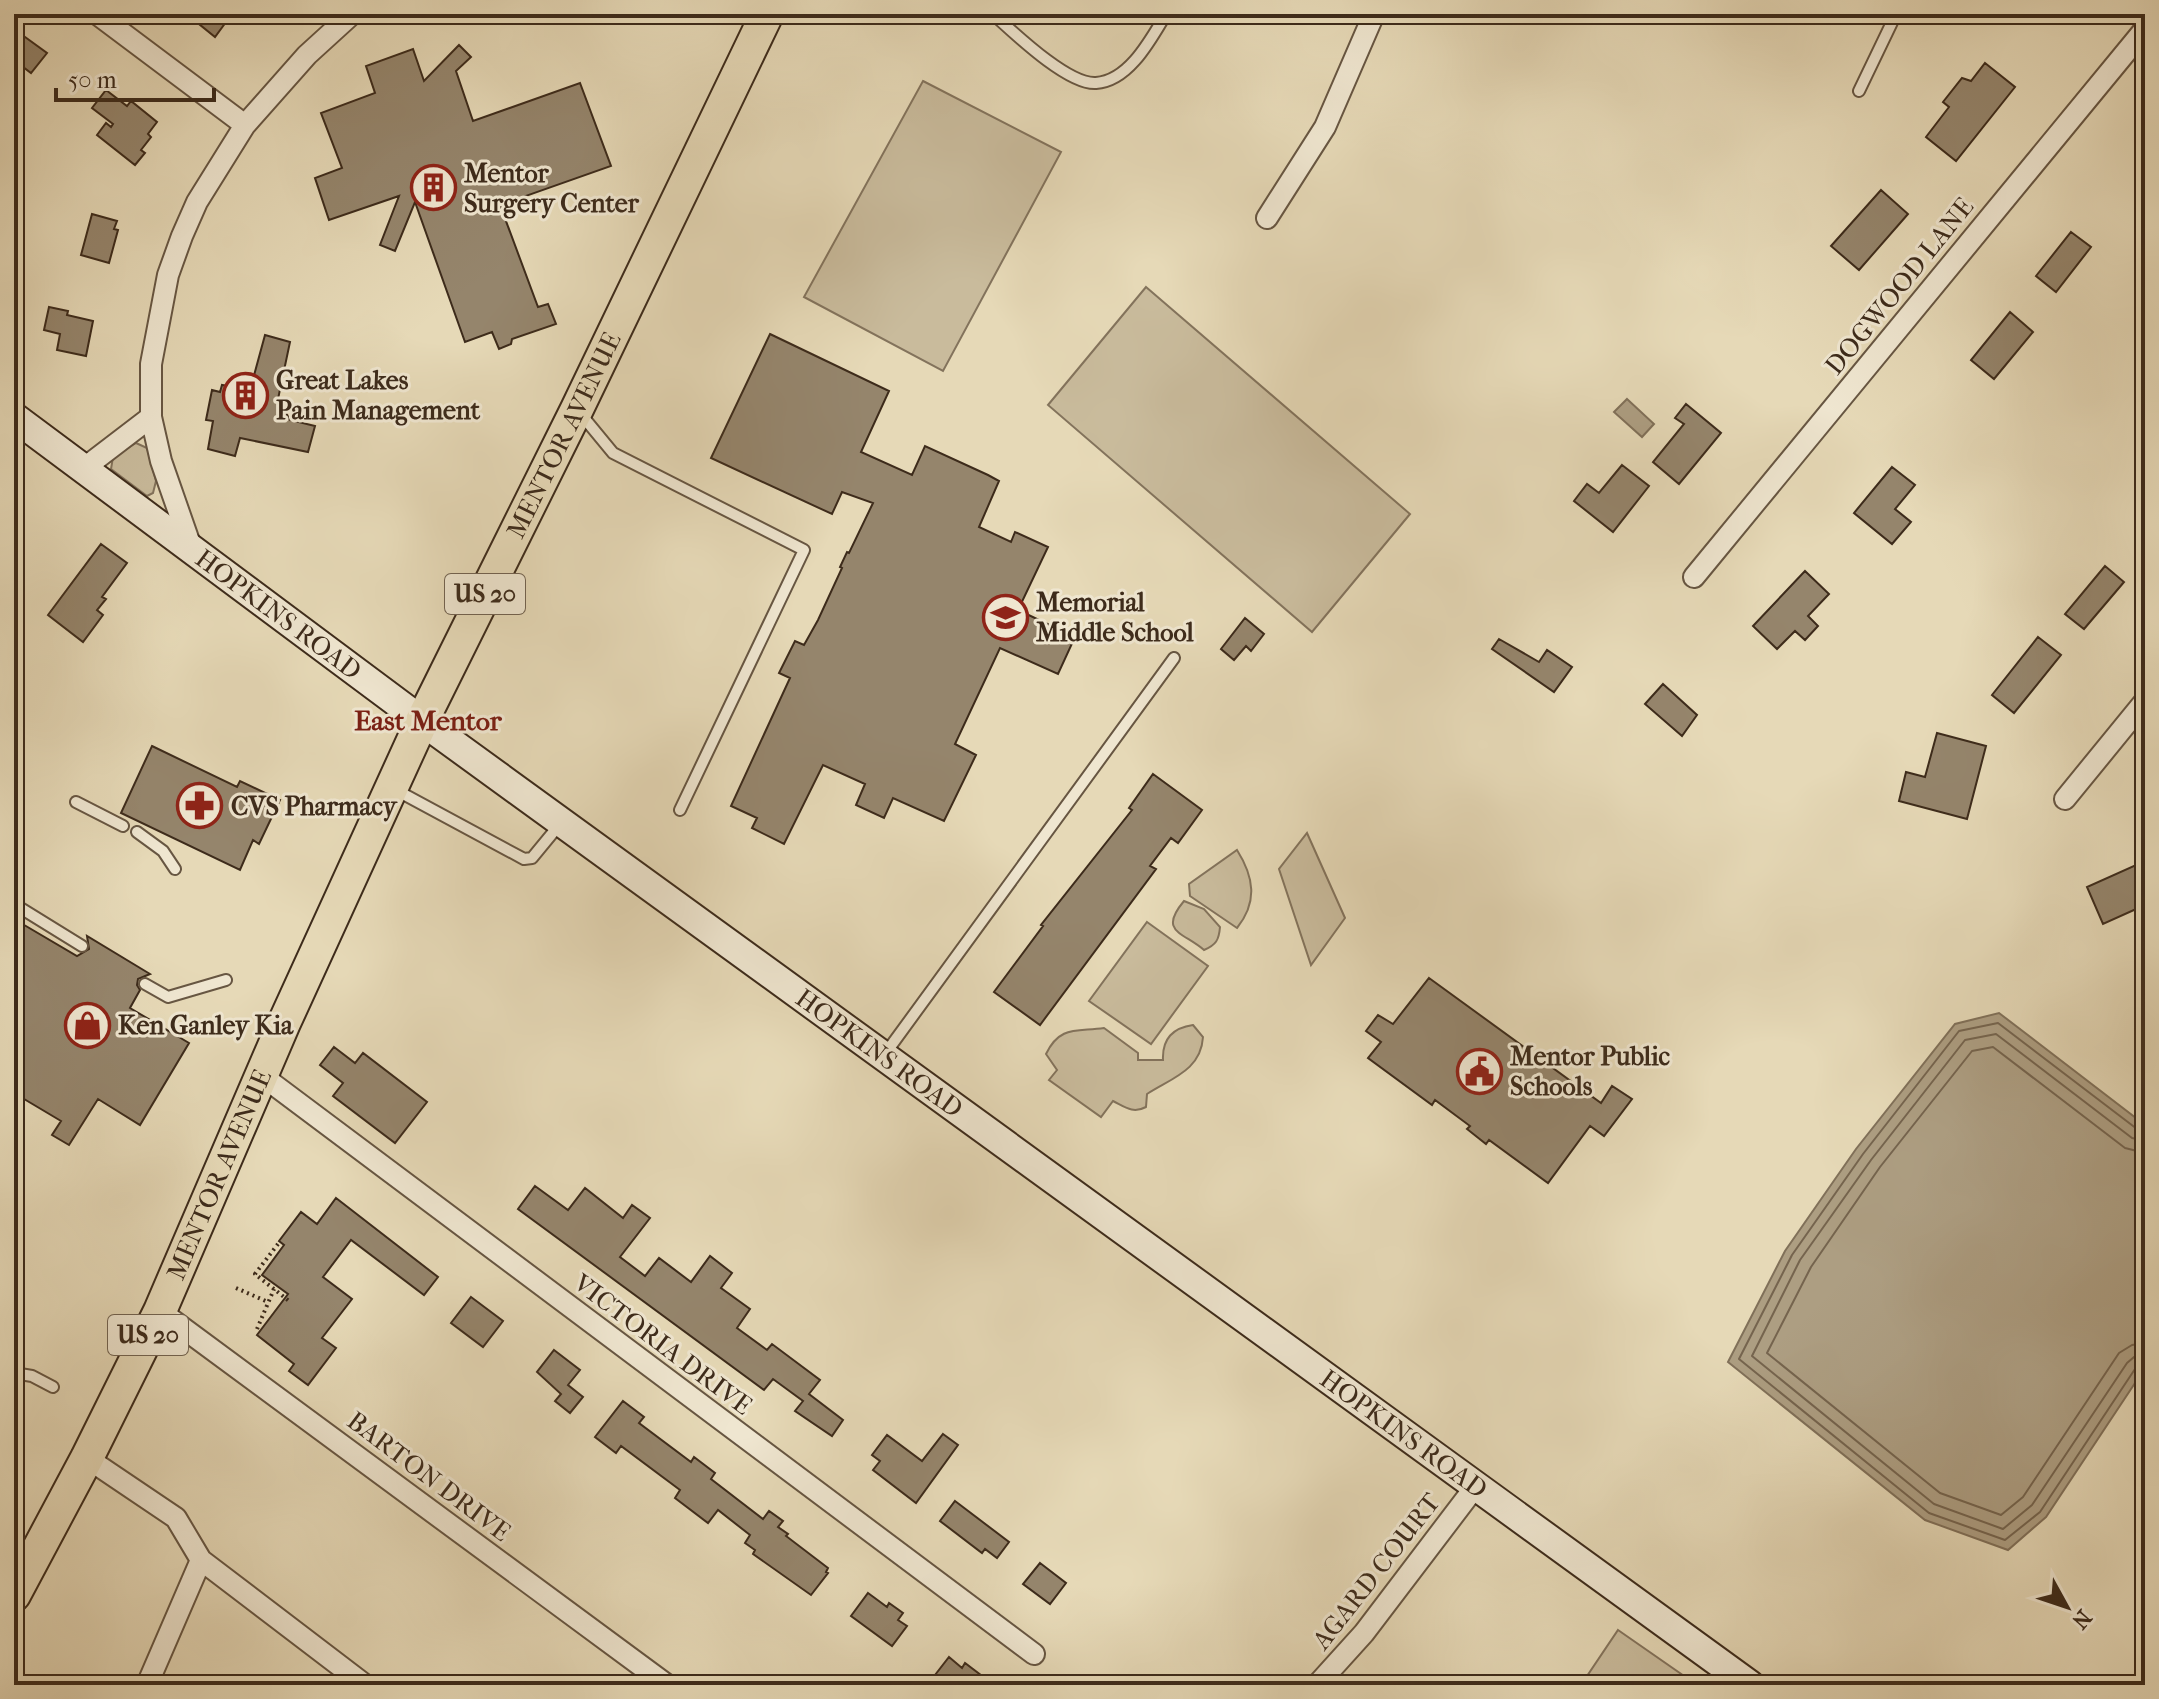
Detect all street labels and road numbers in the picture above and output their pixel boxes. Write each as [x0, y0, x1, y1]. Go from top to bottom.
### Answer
street label: DOGWOOD LANE [1819, 192, 1980, 381]
street label: MENTOR AVENUE [500, 327, 628, 543]
street label: HOPKINS ROAD [189, 543, 367, 686]
road number: US 20 [445, 574, 525, 614]
street label: HOPKINS ROAD [790, 982, 969, 1124]
street label: MENTOR AVENUE [160, 1065, 278, 1284]
street label: VICTORIA DRIVE [567, 1267, 758, 1422]
road number: US 20 [108, 1315, 188, 1355]
street label: HOPKINS ROAD [1314, 1363, 1493, 1505]
street label: BARTON DRIVE [341, 1405, 517, 1548]
street label: AGARD COURT [1305, 1487, 1447, 1656]

